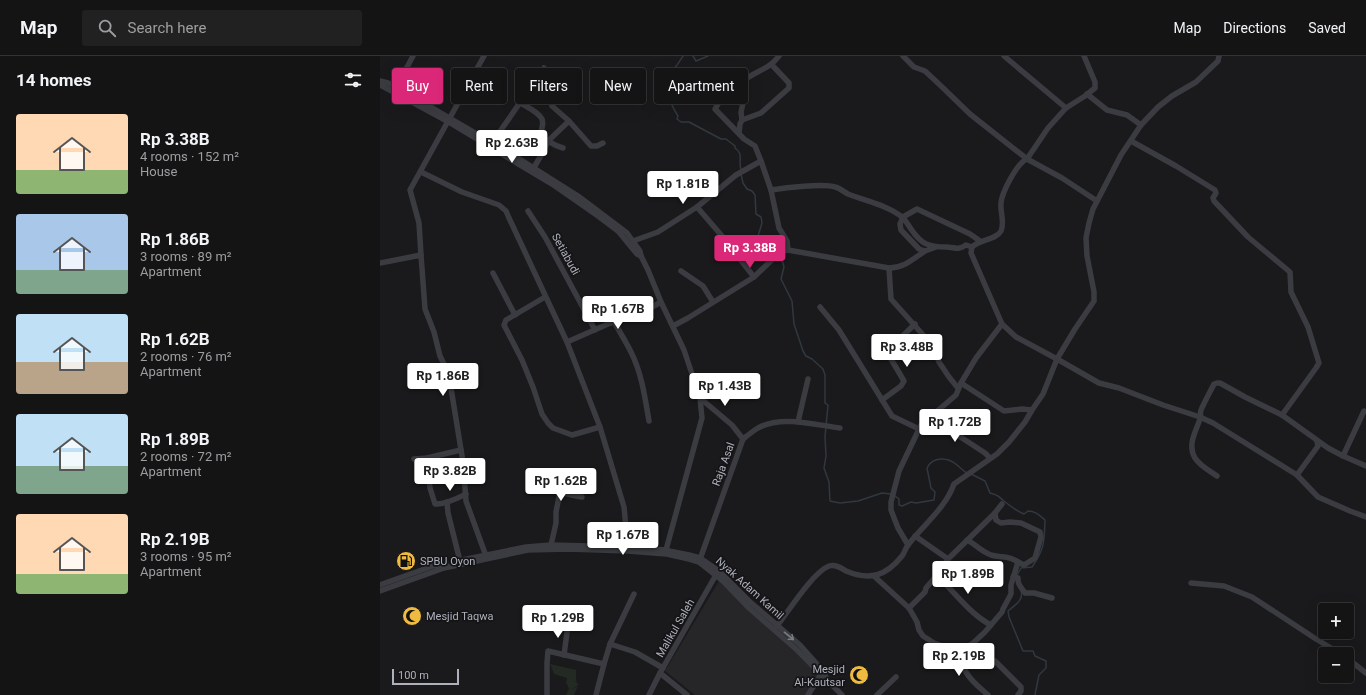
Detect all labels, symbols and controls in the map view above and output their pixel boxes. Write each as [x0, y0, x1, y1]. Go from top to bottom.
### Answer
search box [82, 10, 362, 46]
text: Map [20, 16, 58, 39]
icon: search [96, 17, 118, 39]
text: Search here [128, 19, 206, 37]
text: Map [1174, 20, 1201, 36]
text: Directions [1223, 20, 1286, 36]
text: Saved [1308, 20, 1346, 36]
chip: Buy [392, 68, 443, 104]
chip: Rent [451, 68, 507, 104]
chip: Filters [515, 68, 582, 104]
chip: New [590, 68, 646, 104]
chip: Apartment [654, 68, 748, 104]
icon: filters [342, 69, 364, 91]
text: 14 homes [16, 70, 92, 90]
text: Rp 3.38B [140, 129, 210, 149]
icon: home [48, 130, 96, 178]
pin: Rp 2.63B [471, 130, 553, 164]
text: Rp 2.63B [485, 135, 539, 150]
text: 4 rooms · 152 m² [140, 149, 239, 164]
text: House [140, 164, 177, 179]
pin: Rp 1.81B [642, 171, 724, 205]
text: Rp 1.81B [656, 176, 710, 191]
text: Rp 1.86B [140, 229, 210, 249]
icon: home [48, 230, 96, 278]
street label: Setiabudi [549, 231, 582, 277]
pin: Rp 3.38B [709, 235, 791, 269]
text: Rp 3.38B [723, 240, 777, 255]
text: 3 rooms · 89 m² [140, 249, 232, 264]
text: Apartment [140, 264, 202, 279]
pin: Rp 1.67B [577, 296, 659, 330]
text: Rp 1.67B [591, 301, 645, 316]
text: Rp 1.62B [140, 329, 210, 349]
icon: home [48, 330, 96, 378]
pin: Rp 3.48B [866, 334, 948, 368]
text: Rp 3.48B [880, 339, 934, 354]
text: 2 rooms · 76 m² [140, 349, 232, 364]
pin: Rp 1.86B [402, 363, 484, 397]
text: Apartment [140, 364, 202, 379]
text: Rp 1.86B [416, 368, 470, 383]
pin: Rp 1.43B [684, 373, 766, 407]
text: Rp 1.43B [698, 378, 752, 393]
pin: Rp 1.72B [914, 409, 996, 443]
text: Rp 1.72B [928, 414, 982, 429]
text: Rp 1.89B [140, 429, 210, 449]
icon: home [48, 430, 96, 478]
street label: Raja Asal [710, 441, 737, 488]
text: 2 rooms · 72 m² [140, 449, 232, 464]
pin: Rp 3.82B [409, 458, 491, 492]
text: Rp 3.82B [423, 463, 477, 478]
text: Apartment [140, 464, 202, 479]
pin: Rp 1.62B [520, 468, 602, 502]
text: Rp 1.62B [534, 473, 588, 488]
pin: Rp 1.67B [582, 522, 664, 556]
text: Rp 1.67B [596, 527, 650, 542]
text: Rp 2.19B [140, 529, 210, 549]
icon: home [48, 530, 96, 578]
text: 3 rooms · 95 m² [140, 549, 232, 564]
fuel station icon: SPBU Oyon [395, 550, 417, 572]
street label: Nyak Adam Kamil [713, 554, 786, 622]
place label: SPBU Oyon [420, 555, 475, 568]
pin: Rp 1.89B [927, 561, 1009, 595]
text: Apartment [140, 564, 202, 579]
text: Rp 1.89B [941, 566, 995, 581]
street label: Malikul Saleh [654, 597, 697, 660]
map controls [1318, 603, 1354, 683]
button: + [1318, 603, 1354, 639]
mosque icon: Mesjid Taqwa [401, 605, 423, 627]
pin: Rp 1.29B [517, 605, 599, 639]
place label: Mesjid Taqwa [426, 610, 494, 623]
text: Rp 1.29B [531, 610, 585, 625]
one-way arrow [784, 631, 795, 640]
pin: Rp 2.19B [918, 643, 1000, 677]
button: − [1318, 647, 1354, 683]
text: Rp 2.19B [932, 648, 986, 663]
place label: Mesjid Al-Kautsar [794, 663, 845, 689]
mosque icon: Mesjid Al-Kautsar [848, 664, 870, 686]
scale bar [392, 667, 459, 686]
text: 100 m [398, 669, 429, 682]

